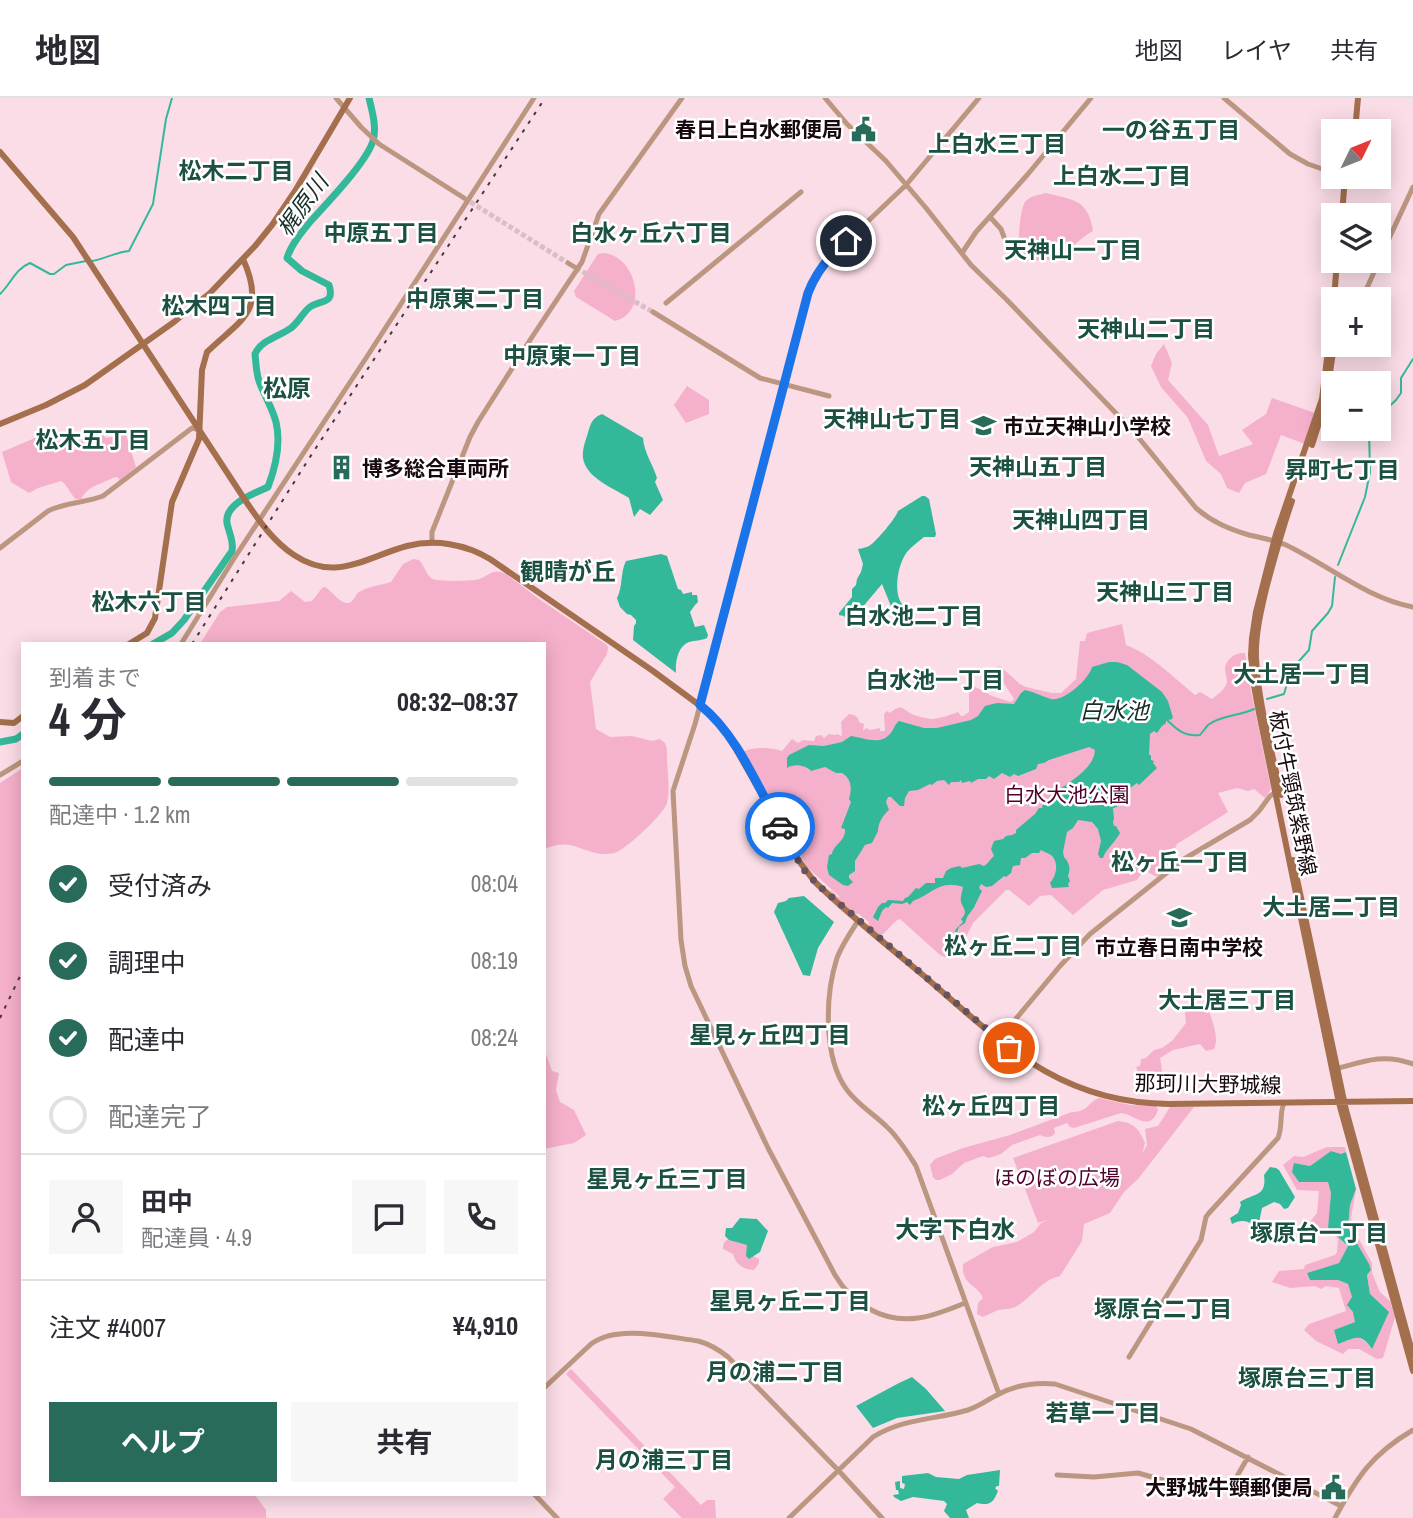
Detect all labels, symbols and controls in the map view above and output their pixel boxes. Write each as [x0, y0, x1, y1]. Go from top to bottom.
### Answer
text: 地図 [35, 28, 101, 72]
text: 地図 [1135, 34, 1183, 66]
text: レイヤ [1221, 34, 1292, 66]
text: 共有 [1330, 34, 1378, 66]
district label: 一の谷五丁目 [1102, 114, 1240, 145]
place label: 春日上白水郵便局 [675, 115, 843, 144]
public building icon: 春日上白水郵便局 [849, 115, 877, 143]
north arrow [1321, 119, 1391, 189]
map controls [1321, 119, 1391, 441]
district label: 上白水三丁目 [928, 128, 1066, 159]
district label: 松木二丁目 [179, 155, 294, 186]
district label: 上白水二丁目 [1053, 160, 1191, 191]
water label: 梶原川 [269, 166, 337, 242]
button: layers [1321, 203, 1391, 273]
pin [816, 211, 876, 271]
district label: 中原五丁目 [324, 217, 439, 248]
district label: 白水ヶ丘六丁目 [571, 217, 732, 248]
icon: home [827, 222, 865, 260]
district label: 天神山一丁目 [1004, 234, 1142, 265]
district label: 中原東二丁目 [406, 283, 544, 314]
button: + [1321, 287, 1391, 357]
district label: 松木四丁目 [162, 290, 277, 321]
district label: 天神山二丁目 [1077, 313, 1215, 344]
district label: 中原東一丁目 [503, 340, 641, 371]
button: − [1321, 371, 1391, 441]
district label: 松原 [263, 372, 311, 404]
district label: 天神山七丁目 [823, 403, 961, 434]
school or university icon: 市立天神山小学校 [969, 412, 997, 440]
place label: 市立天神山小学校 [1003, 412, 1171, 441]
district label: 松木五丁目 [36, 424, 151, 455]
district label: 天神山五丁目 [969, 451, 1107, 482]
building icon: 博多総合車両所 [328, 454, 356, 482]
place label: 博多総合車両所 [362, 454, 509, 483]
district label: 昇町七丁目 [1285, 454, 1400, 485]
district label: 天神山四丁目 [1012, 504, 1150, 535]
district label: 観晴が丘 [520, 555, 616, 587]
district label: 天神山三丁目 [1096, 576, 1234, 607]
district label: 松木六丁目 [92, 586, 207, 617]
district label: 白水池二丁目 [845, 600, 983, 631]
district label: 大土居一丁目 [1233, 658, 1371, 689]
text: 到着まで [49, 662, 141, 693]
district label: 白水池一丁目 [866, 664, 1004, 695]
text: 08:32–08:37 [397, 684, 518, 719]
text: 4 分 [49, 688, 126, 750]
water label: 白水池 [1080, 695, 1151, 726]
street label: 板付牛頸筑紫野線 [1263, 708, 1323, 878]
park label: 白水大池公園 [1004, 780, 1130, 809]
courier [745, 792, 815, 862]
text: 配達中 · 1.2 km [49, 799, 190, 830]
icon: car [761, 808, 799, 846]
district label: 松ヶ丘一丁目 [1111, 846, 1249, 877]
icon: check [49, 865, 87, 903]
text: 受付済み [108, 868, 212, 903]
text: 08:04 [471, 868, 518, 899]
district label: 大土居二丁目 [1262, 891, 1400, 922]
school or university icon: 市立春日南中学校 [1165, 904, 1193, 932]
district label: 松ヶ丘二丁目 [944, 930, 1082, 961]
place label: 市立春日南中学校 [1095, 933, 1263, 962]
icon: check [49, 942, 87, 980]
text: 調理中 [108, 945, 186, 980]
text: 08:19 [471, 945, 518, 976]
district label: 大土居三丁目 [1158, 984, 1296, 1015]
pin [979, 1018, 1039, 1078]
icon: check [49, 1019, 87, 1057]
district label: 星見ヶ丘四丁目 [690, 1019, 851, 1050]
text: 配達中 [108, 1022, 186, 1057]
text: 08:24 [471, 1022, 518, 1053]
icon: bag [990, 1029, 1028, 1067]
street label: 那珂川大野城線 [1134, 1068, 1282, 1100]
district label: 松ヶ丘四丁目 [922, 1090, 1060, 1121]
text: 配達完了 [108, 1099, 212, 1134]
district label: 星見ヶ丘三丁目 [587, 1163, 748, 1194]
park label: ほのぼの広場 [994, 1163, 1120, 1192]
button: person [49, 1180, 123, 1254]
button: chat [352, 1180, 426, 1254]
button: phone [444, 1180, 518, 1254]
text: 田中 [141, 1184, 193, 1219]
district label: 大字下白水 [895, 1213, 1015, 1245]
district label: 塚原台一丁目 [1250, 1217, 1388, 1248]
text: 配達員 · 4.9 [141, 1222, 252, 1253]
district label: 星見ヶ丘二丁目 [710, 1285, 871, 1316]
district label: 塚原台二丁目 [1094, 1293, 1232, 1324]
text: ¥4,910 [453, 1308, 518, 1343]
text: 注文 #4007 [49, 1310, 166, 1345]
district label: 月の浦二丁目 [706, 1356, 844, 1387]
district label: 塚原台三丁目 [1238, 1362, 1376, 1393]
district label: 若草一丁目 [1046, 1397, 1161, 1428]
button: ヘルプ [49, 1402, 277, 1482]
button: 共有 [291, 1402, 518, 1482]
district label: 月の浦三丁目 [595, 1444, 733, 1475]
place label: 大野城牛頸郵便局 [1145, 1473, 1313, 1502]
public building icon: 大野城牛頸郵便局 [1319, 1473, 1347, 1501]

